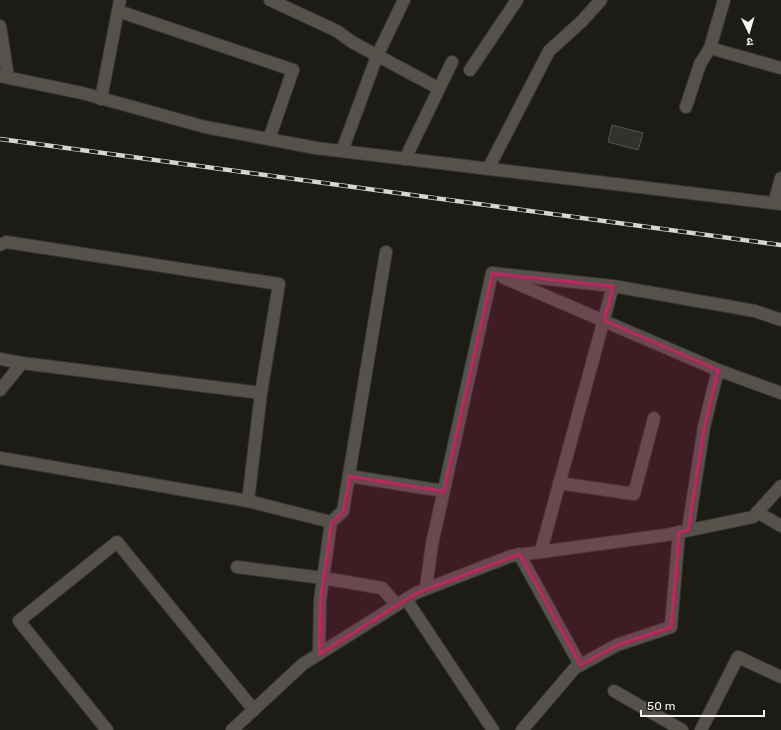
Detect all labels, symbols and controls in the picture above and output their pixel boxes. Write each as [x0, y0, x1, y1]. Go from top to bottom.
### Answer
north arrow [729, 12, 769, 52]
text: उ [745, 35, 754, 48]
scale bar [641, 692, 764, 718]
text: 50 m [647, 699, 675, 713]

